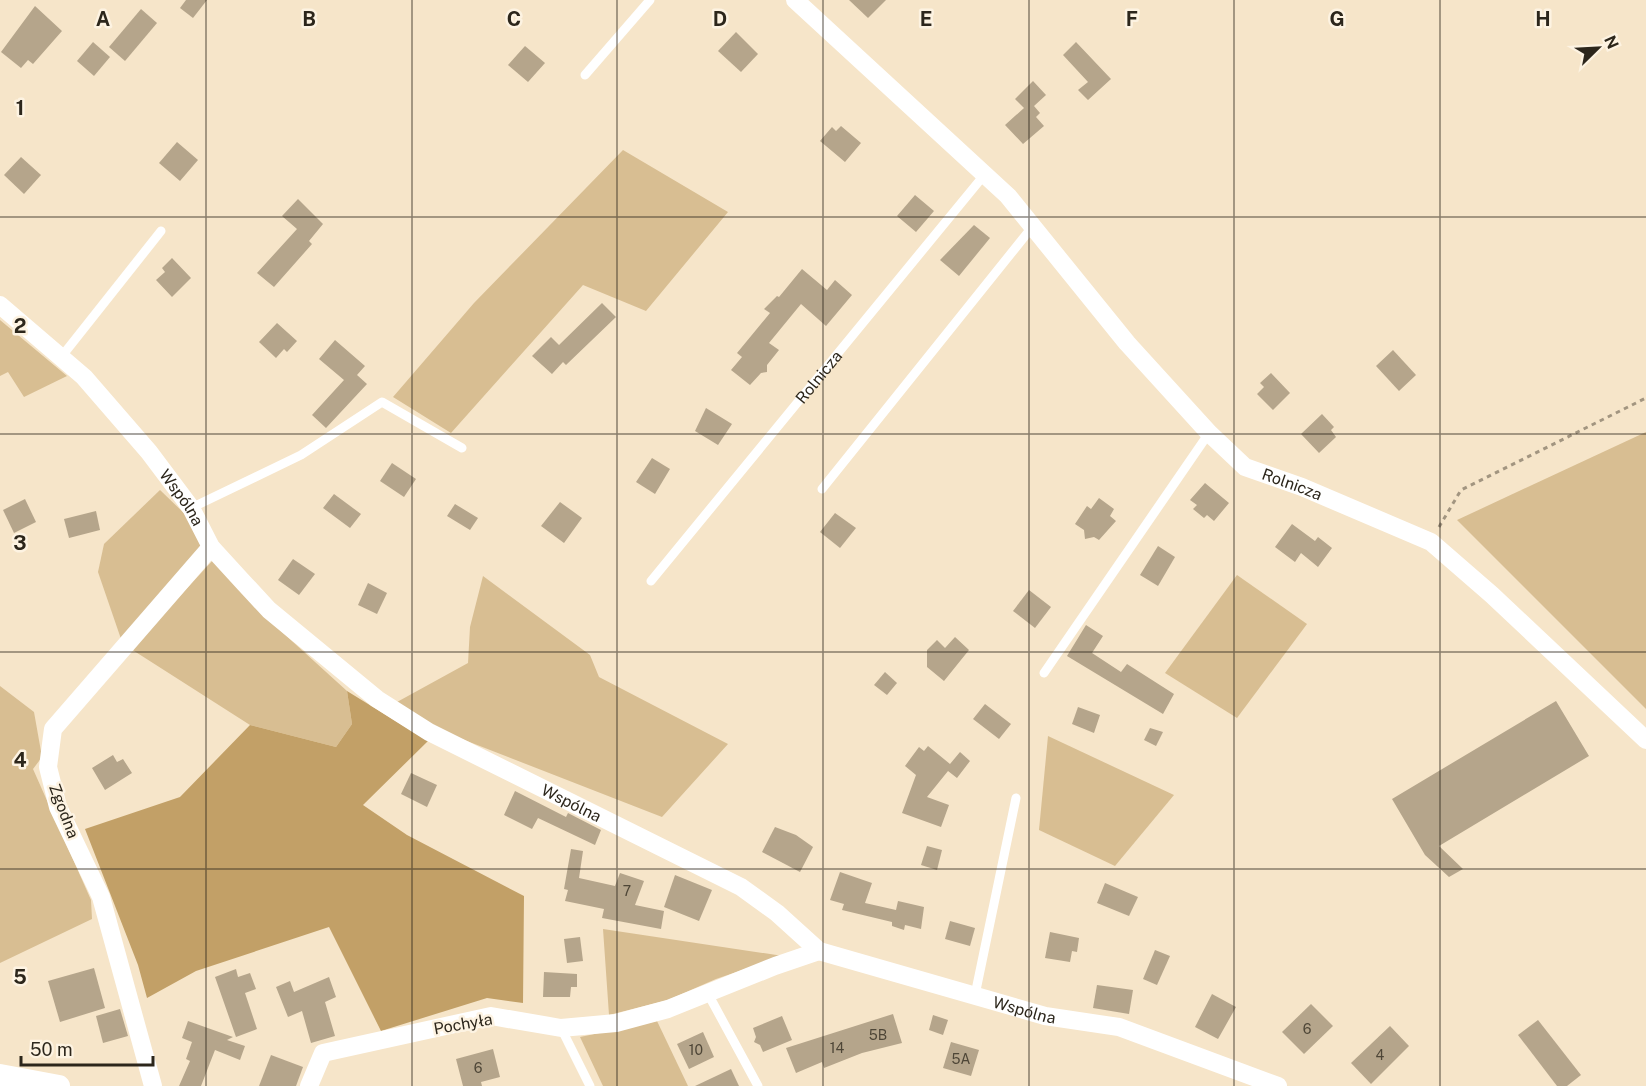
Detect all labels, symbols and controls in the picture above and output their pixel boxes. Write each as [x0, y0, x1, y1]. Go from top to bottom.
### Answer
text: A [96, 7, 110, 31]
text: B [302, 7, 316, 31]
text: C [507, 7, 521, 31]
text: D [713, 7, 727, 31]
text: E [920, 7, 932, 31]
text: F [1126, 7, 1138, 31]
text: G [1329, 7, 1345, 31]
text: H [1535, 7, 1551, 31]
north arrow [1568, 18, 1628, 78]
text: N [1600, 33, 1622, 52]
text: 1 [16, 96, 24, 120]
text: 2 [14, 314, 26, 338]
street label: Rolnicza [791, 347, 846, 407]
street label: Rolnicza [1260, 464, 1325, 504]
street label: Wspólna [156, 465, 208, 529]
text: 3 [13, 531, 27, 555]
text: 4 [13, 748, 27, 772]
street label: Wspólna [538, 780, 605, 826]
street label: Zgodna [45, 781, 83, 841]
house number: 7 [623, 883, 631, 899]
text: 5 [13, 965, 27, 989]
street label: Wspólna [991, 992, 1057, 1027]
street label: Pochyła [432, 1009, 494, 1039]
house number: 6 [1303, 1021, 1312, 1037]
house number: 5B [869, 1027, 887, 1043]
scale bar [21, 1029, 153, 1067]
text: 50 m [30, 1039, 73, 1060]
house number: 14 [830, 1040, 844, 1056]
house number: 10 [689, 1042, 703, 1058]
house number: 4 [1376, 1047, 1385, 1063]
house number: 5A [952, 1051, 971, 1067]
house number: 6 [474, 1060, 483, 1076]

